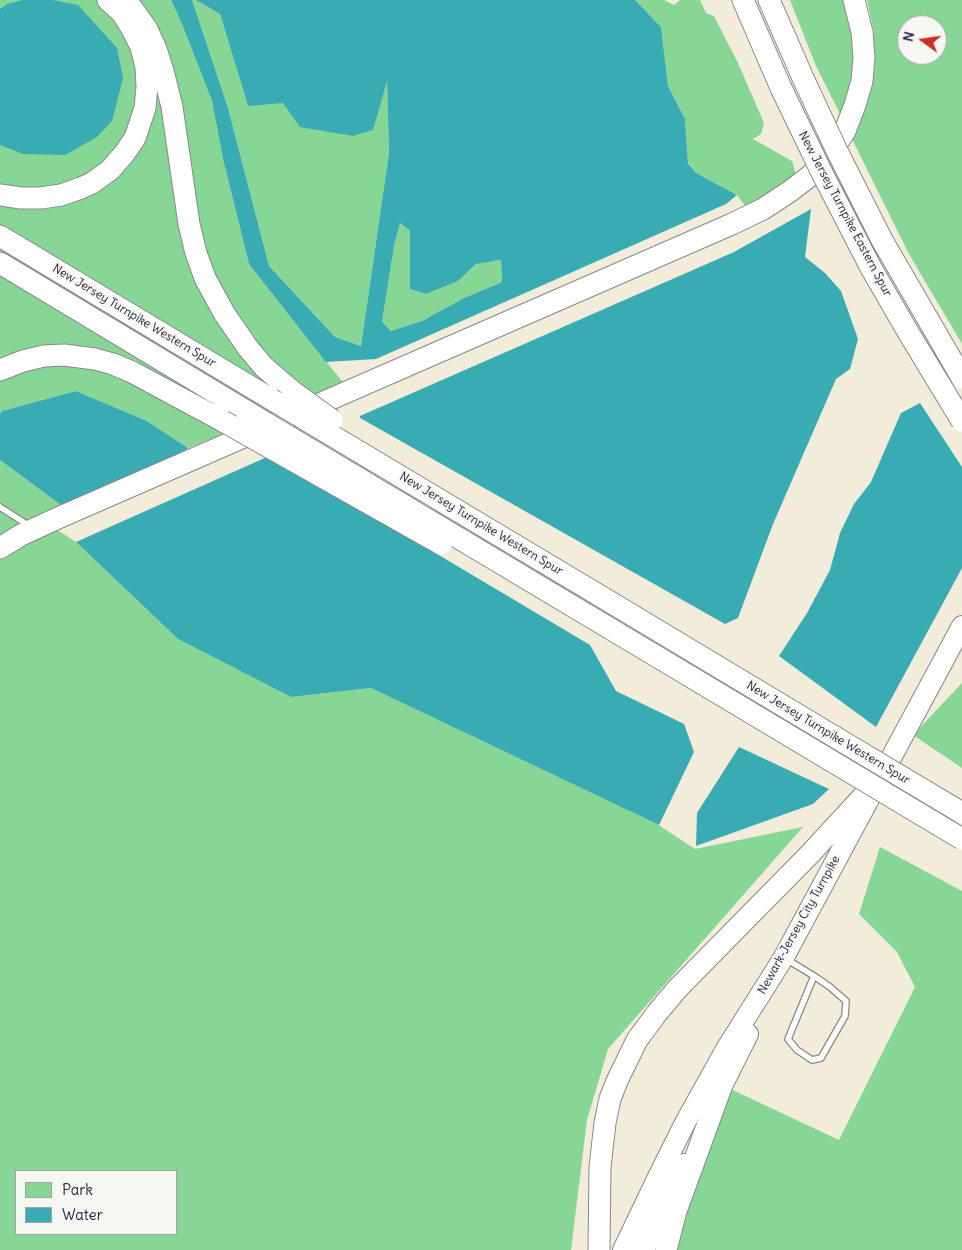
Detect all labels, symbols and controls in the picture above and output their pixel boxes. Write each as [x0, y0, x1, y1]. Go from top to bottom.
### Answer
north arrow [897, 15, 947, 65]
text: N [899, 30, 918, 43]
street label: New Jersey Turnpike Eastern Spur [795, 129, 895, 299]
street label: New Jersey Turnpike Western Spur [50, 261, 218, 371]
street label: New Jersey Turnpike Western Spur [397, 469, 565, 579]
street label: New Jersey Turnpike Western Spur [744, 678, 912, 788]
street label: Newark-Jersey City Turnpike [755, 853, 843, 997]
legend [15, 1170, 178, 1235]
text: Park [62, 1180, 93, 1199]
text: Water [62, 1205, 103, 1224]

